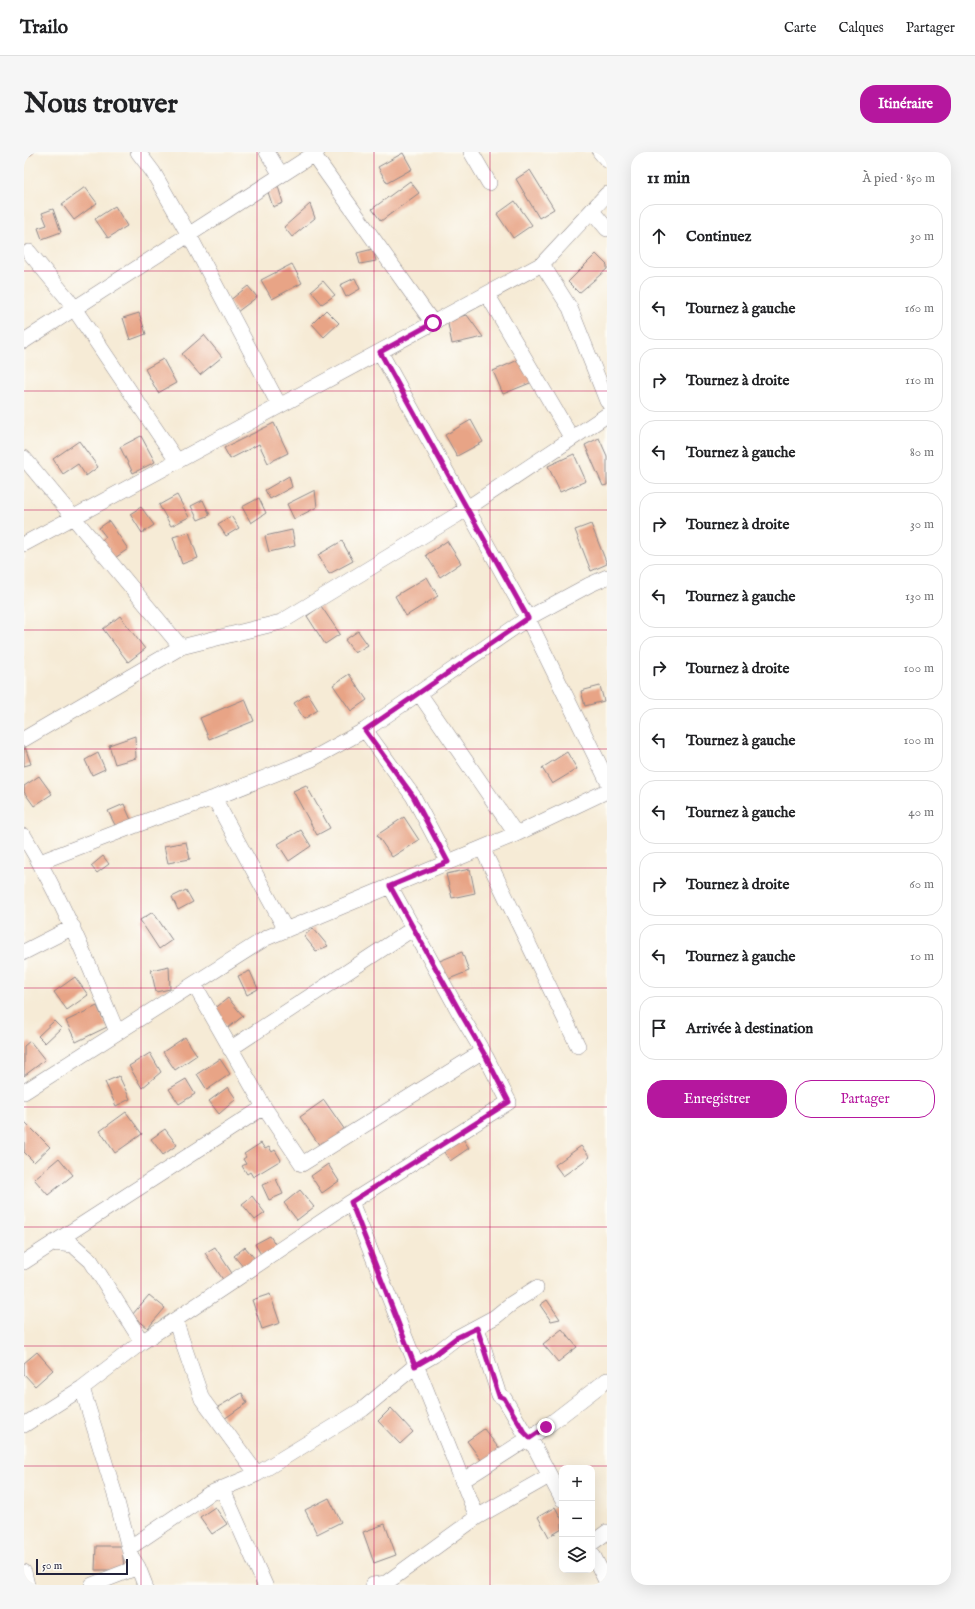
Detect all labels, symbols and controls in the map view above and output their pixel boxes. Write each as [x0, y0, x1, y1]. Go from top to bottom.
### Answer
text: Trailo [20, 16, 68, 40]
text: Carte [784, 19, 816, 37]
text: Calques [838, 19, 884, 37]
text: Partager [906, 19, 955, 37]
button: Itinéraire [860, 85, 951, 123]
text: Nous trouver [24, 87, 178, 122]
text: 11 min [647, 168, 690, 189]
text: À pied · 850 m [862, 170, 935, 187]
icon: ahead [648, 225, 670, 247]
text: Continuez [686, 227, 751, 246]
text: 30 m [910, 228, 934, 245]
icon: left [648, 297, 670, 319]
text: Tournez à gauche [686, 299, 795, 318]
text: 160 m [904, 300, 934, 317]
route start [424, 314, 442, 332]
icon: right [648, 369, 670, 391]
text: Tournez à droite [686, 371, 789, 390]
text: 110 m [905, 372, 934, 389]
icon: left [648, 441, 670, 463]
text: Tournez à gauche [686, 443, 795, 462]
text: 80 m [910, 444, 934, 461]
icon: right [648, 513, 670, 535]
text: Tournez à droite [686, 515, 789, 534]
text: 30 m [910, 516, 934, 533]
icon: left [648, 585, 670, 607]
text: Tournez à gauche [686, 587, 795, 606]
text: 130 m [905, 588, 934, 605]
icon: right [648, 657, 670, 679]
text: Tournez à droite [686, 659, 789, 678]
text: 100 m [904, 660, 934, 677]
icon: left [648, 729, 670, 751]
text: Tournez à gauche [686, 731, 795, 750]
text: 100 m [904, 732, 934, 749]
icon: left [648, 801, 670, 823]
text: Tournez à gauche [686, 803, 795, 822]
text: 40 m [908, 804, 934, 821]
icon: right [648, 873, 670, 895]
text: Tournez à droite [686, 875, 789, 894]
text: 60 m [909, 876, 934, 893]
icon: left [648, 945, 670, 967]
text: Tournez à gauche [686, 947, 795, 966]
text: 10 m [910, 948, 934, 965]
icon: arrive [648, 1017, 670, 1039]
text: Arrivée à destination [686, 1019, 813, 1038]
button: Enregistrer [647, 1080, 787, 1118]
button: Partager [795, 1080, 935, 1118]
route end [537, 1418, 555, 1436]
map controls [559, 1465, 595, 1573]
button: + [559, 1465, 595, 1501]
button: − [559, 1501, 595, 1537]
button: layers [559, 1537, 595, 1573]
scale bar [36, 1557, 128, 1576]
text: 50 m [42, 1559, 62, 1573]

